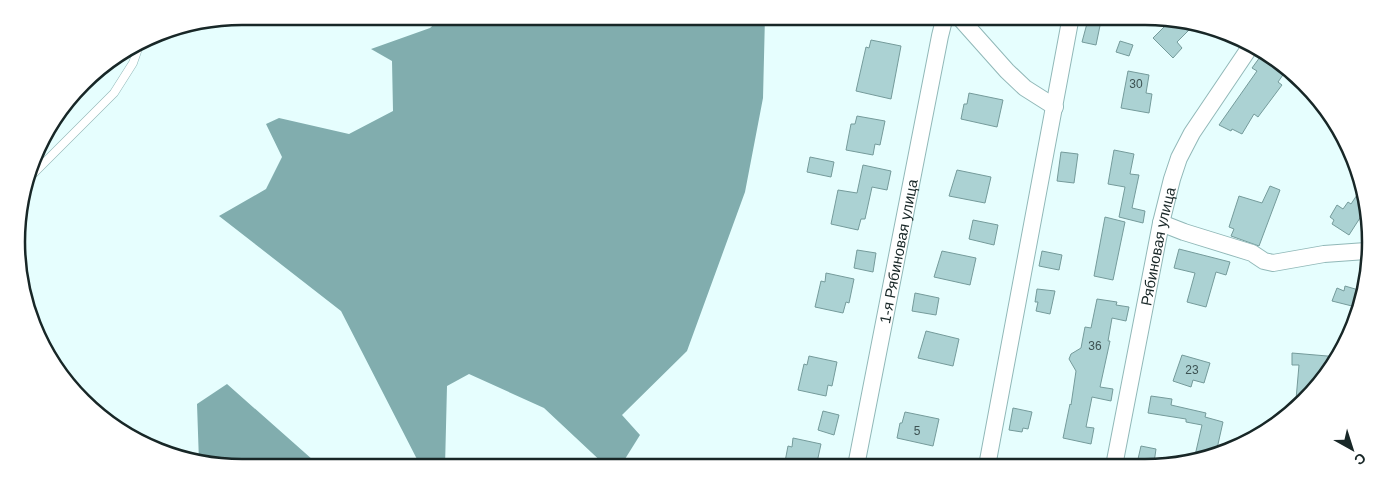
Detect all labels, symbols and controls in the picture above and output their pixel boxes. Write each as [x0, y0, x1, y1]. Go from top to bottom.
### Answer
house number: 30 [1129, 77, 1143, 91]
street label: 1-я Рябиновая улица [876, 177, 921, 325]
street label: Рябиновая улица [1137, 184, 1178, 307]
house number: 36 [1088, 339, 1102, 353]
house number: 23 [1185, 363, 1199, 377]
house number: 5 [914, 424, 921, 438]
north arrow [1327, 424, 1377, 474]
text: С [1351, 450, 1369, 469]

